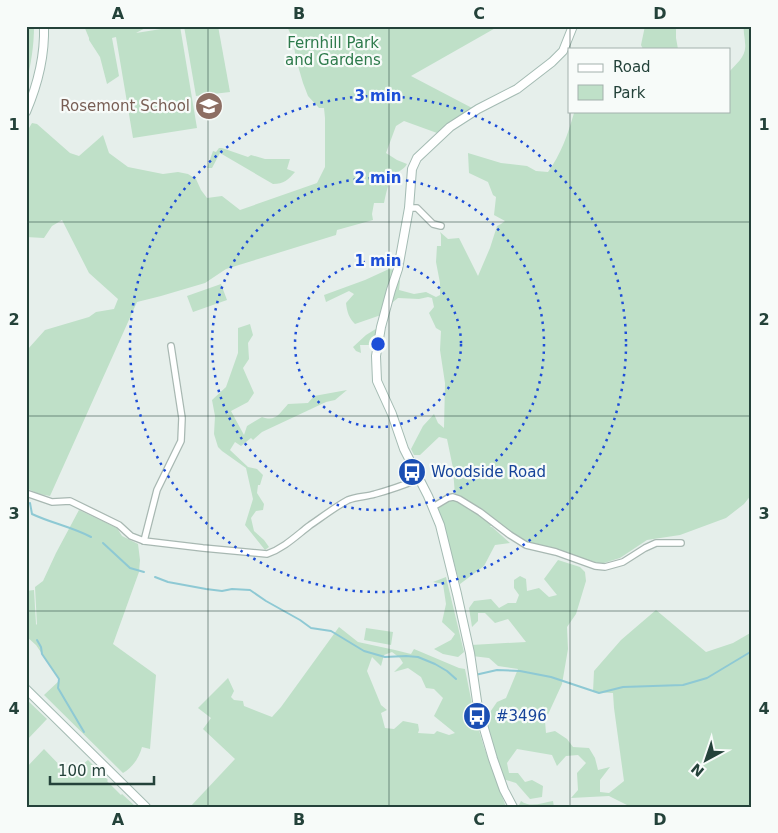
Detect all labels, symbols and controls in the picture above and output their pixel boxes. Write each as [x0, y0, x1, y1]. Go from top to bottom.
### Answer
text: A [112, 4, 125, 23]
text: B [293, 4, 305, 23]
text: C [473, 4, 485, 23]
text: D [653, 4, 667, 23]
park label: Fernhill Park and Gardens [285, 34, 381, 69]
legend [568, 48, 730, 112]
text: Road [613, 58, 651, 76]
text: Park [613, 84, 646, 102]
text: 3 min [354, 87, 402, 105]
school or university icon: Rosemont School [194, 91, 224, 121]
place label: Rosemont School [60, 97, 190, 115]
text: 1 [8, 115, 20, 134]
text: 1 [758, 115, 770, 134]
text: 2 min [354, 169, 402, 187]
text: 1 min [354, 252, 402, 270]
text: 2 [8, 310, 20, 329]
text: 2 [758, 310, 770, 329]
centre of rings [369, 335, 387, 353]
bus stop icon: Woodside Road [397, 457, 427, 487]
place label: Woodside Road [431, 463, 546, 481]
text: 3 [8, 504, 20, 523]
text: 3 [758, 504, 770, 523]
text: 4 [8, 699, 20, 718]
text: 4 [758, 699, 770, 718]
bus stop icon: #3496 [462, 701, 492, 731]
place label: #3496 [496, 707, 547, 725]
north arrow [680, 736, 730, 786]
scale bar [50, 753, 154, 785]
text: N [688, 760, 707, 780]
text: 100 m [58, 762, 106, 780]
text: A [112, 810, 125, 829]
text: B [293, 810, 305, 829]
text: C [473, 810, 485, 829]
text: D [653, 810, 667, 829]

